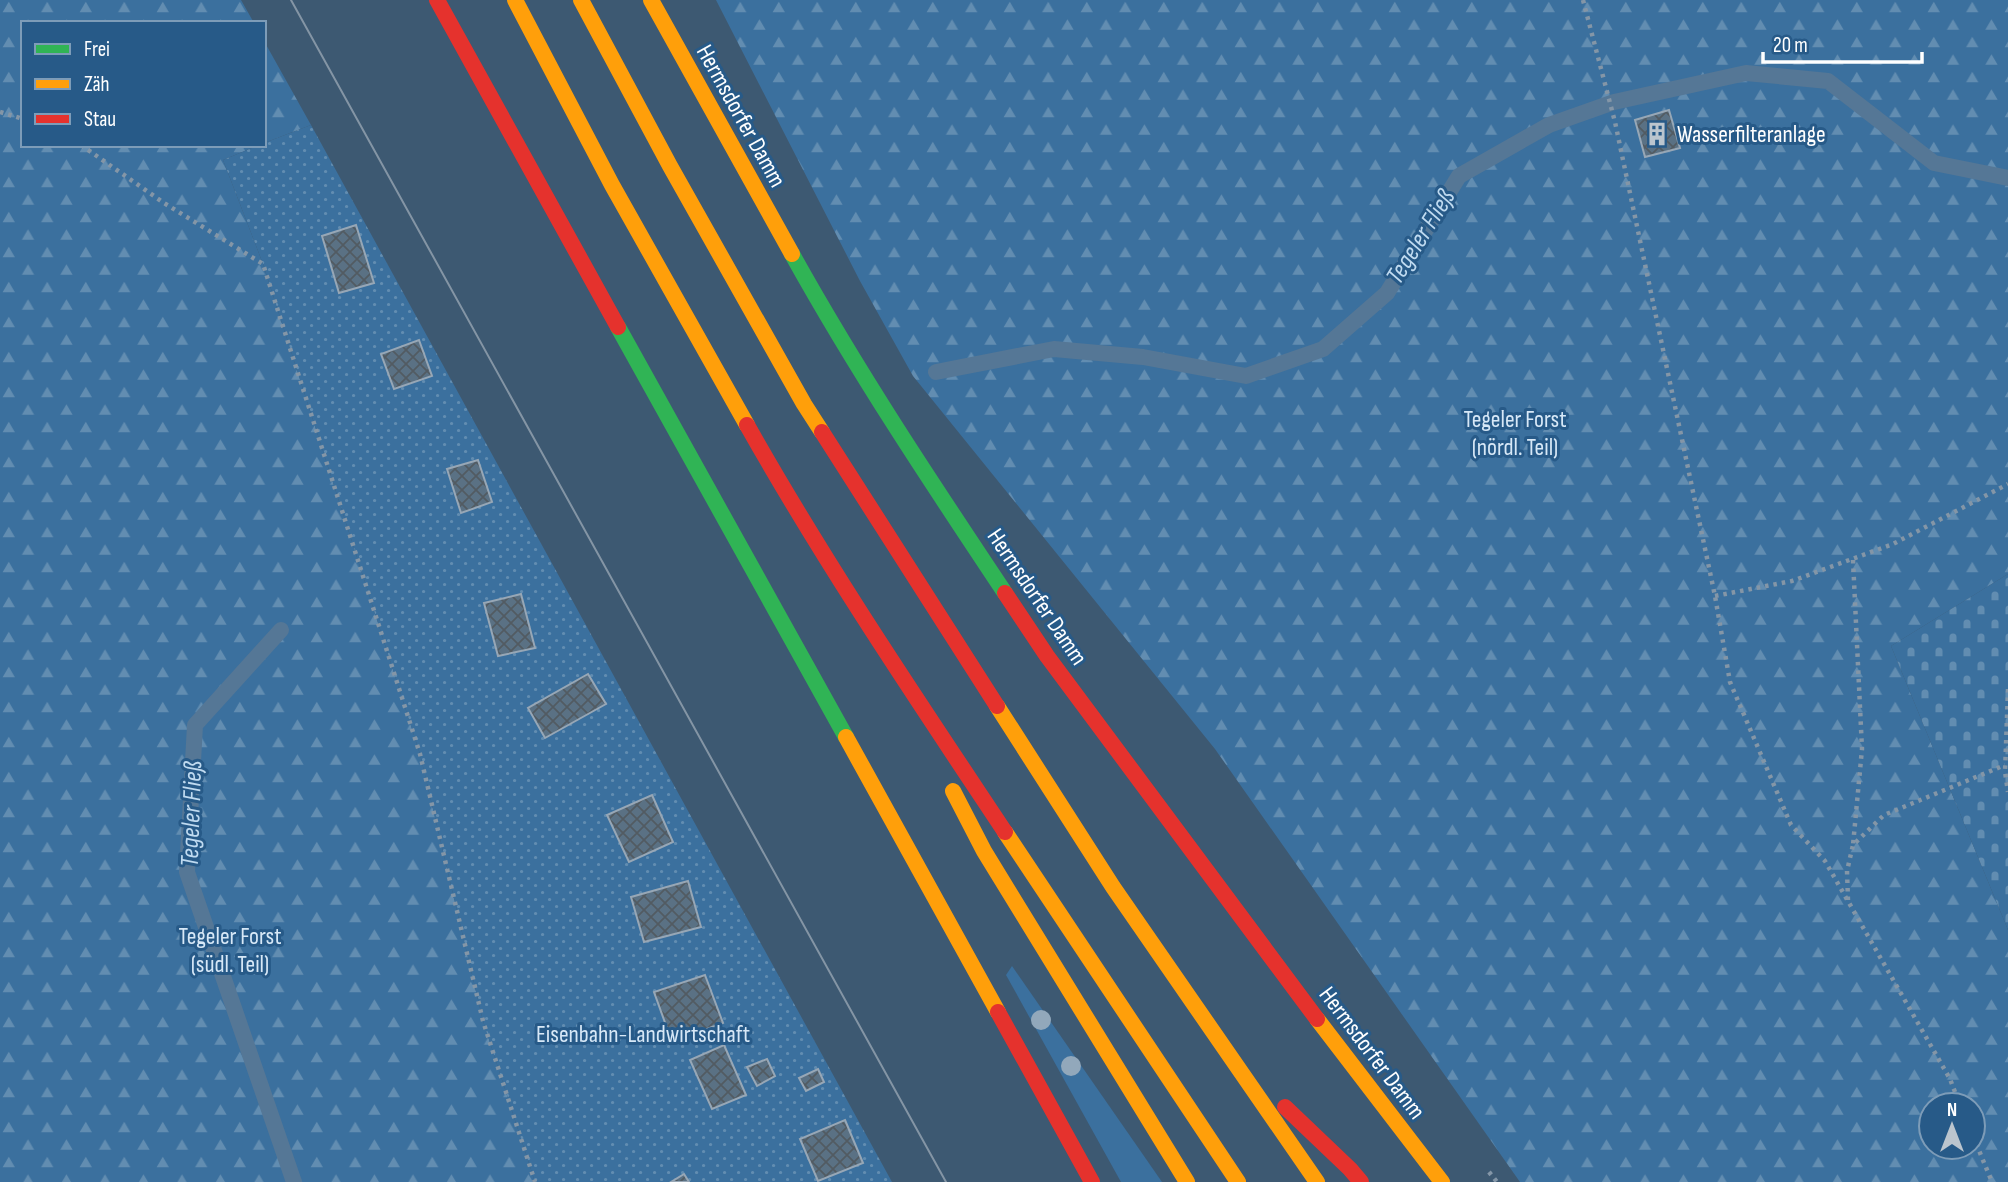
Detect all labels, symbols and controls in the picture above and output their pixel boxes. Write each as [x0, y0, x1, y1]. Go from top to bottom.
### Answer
legend [21, 21, 266, 147]
scale bar [1763, 21, 1922, 65]
text: 20 m [1773, 33, 1808, 58]
text: Frei [84, 37, 110, 62]
street label: Hermsdorfer Damm [690, 40, 792, 192]
text: Zäh [84, 72, 110, 97]
text: Stau [84, 107, 116, 132]
building icon: Wasserfilteranlage [1643, 120, 1671, 148]
place label: Wasserfilteranlage [1677, 120, 1826, 149]
water label: Tegeler Fließ [1380, 183, 1462, 290]
park label: Tegeler Forst (nördl. Teil) [1464, 405, 1566, 462]
street label: Hermsdorfer Damm [981, 523, 1093, 671]
water label: Tegeler Fließ [175, 760, 209, 868]
park label: Tegeler Forst (südl. Teil) [179, 922, 281, 979]
street label: Hermsdorfer Damm [1313, 981, 1431, 1125]
park label: Eisenbahn-Landwirtschaft [536, 1020, 750, 1049]
north arrow [1917, 1091, 1987, 1161]
text: N [1947, 1099, 1957, 1122]

